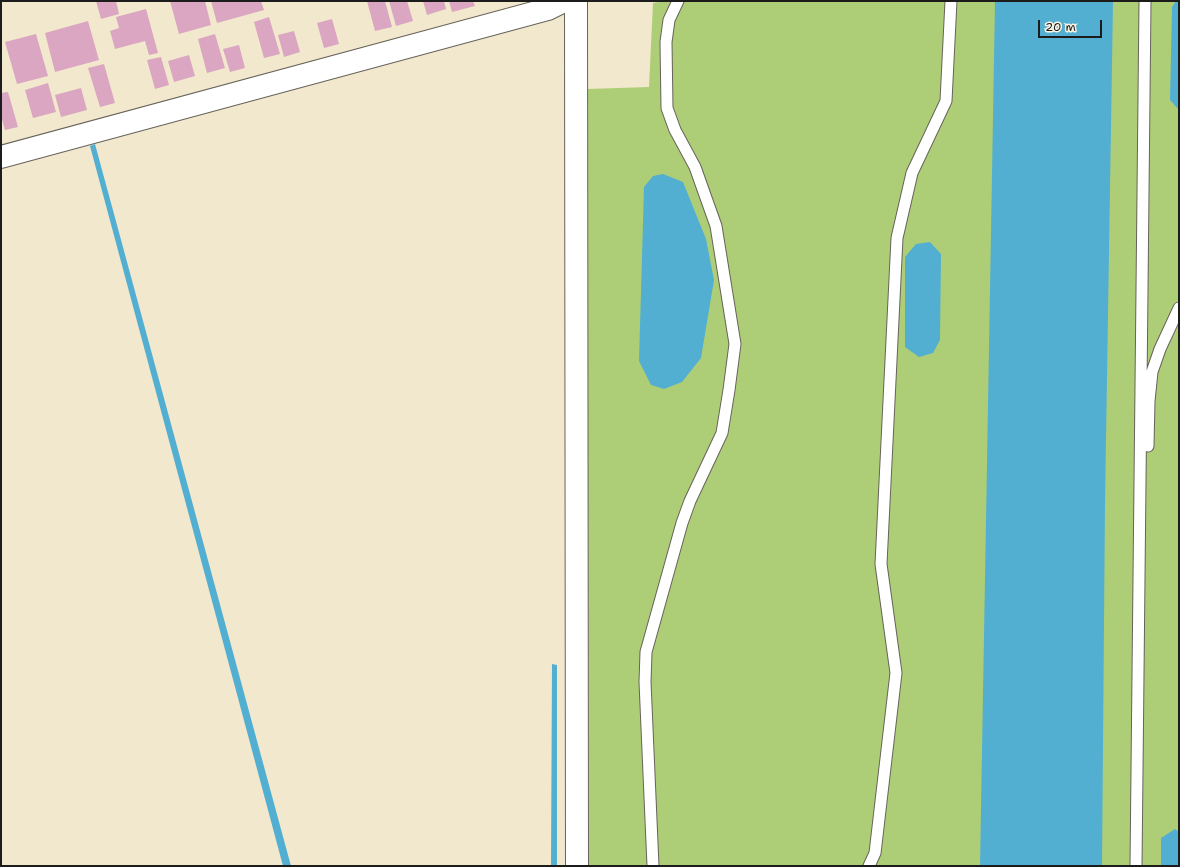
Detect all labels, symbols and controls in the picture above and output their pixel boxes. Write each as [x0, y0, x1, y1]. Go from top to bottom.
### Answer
scale bar [1040, 12, 1104, 38]
text: 20 m [1045, 19, 1076, 35]

